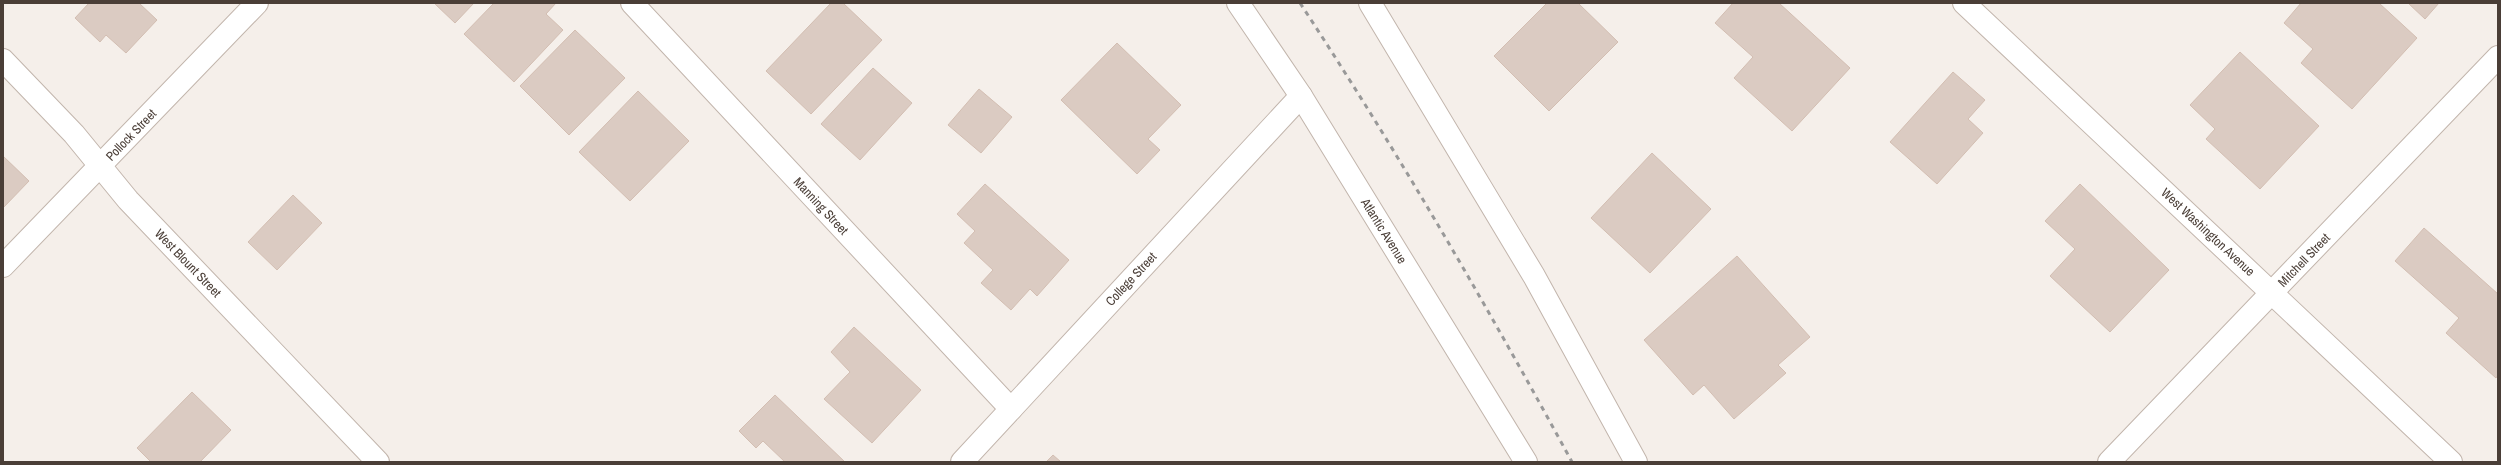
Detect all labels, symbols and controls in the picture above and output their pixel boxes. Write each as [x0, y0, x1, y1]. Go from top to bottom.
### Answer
street label: Pollock Street [102, 105, 160, 165]
street label: Manning Street [790, 174, 852, 238]
street label: West Washington Avenue [2158, 184, 2258, 280]
street label: Atlantic Avenue [1357, 194, 1411, 267]
street label: West Blount Street [151, 225, 225, 301]
street label: Mitchell Street [2274, 230, 2334, 290]
street label: College Street [1102, 248, 1160, 310]

